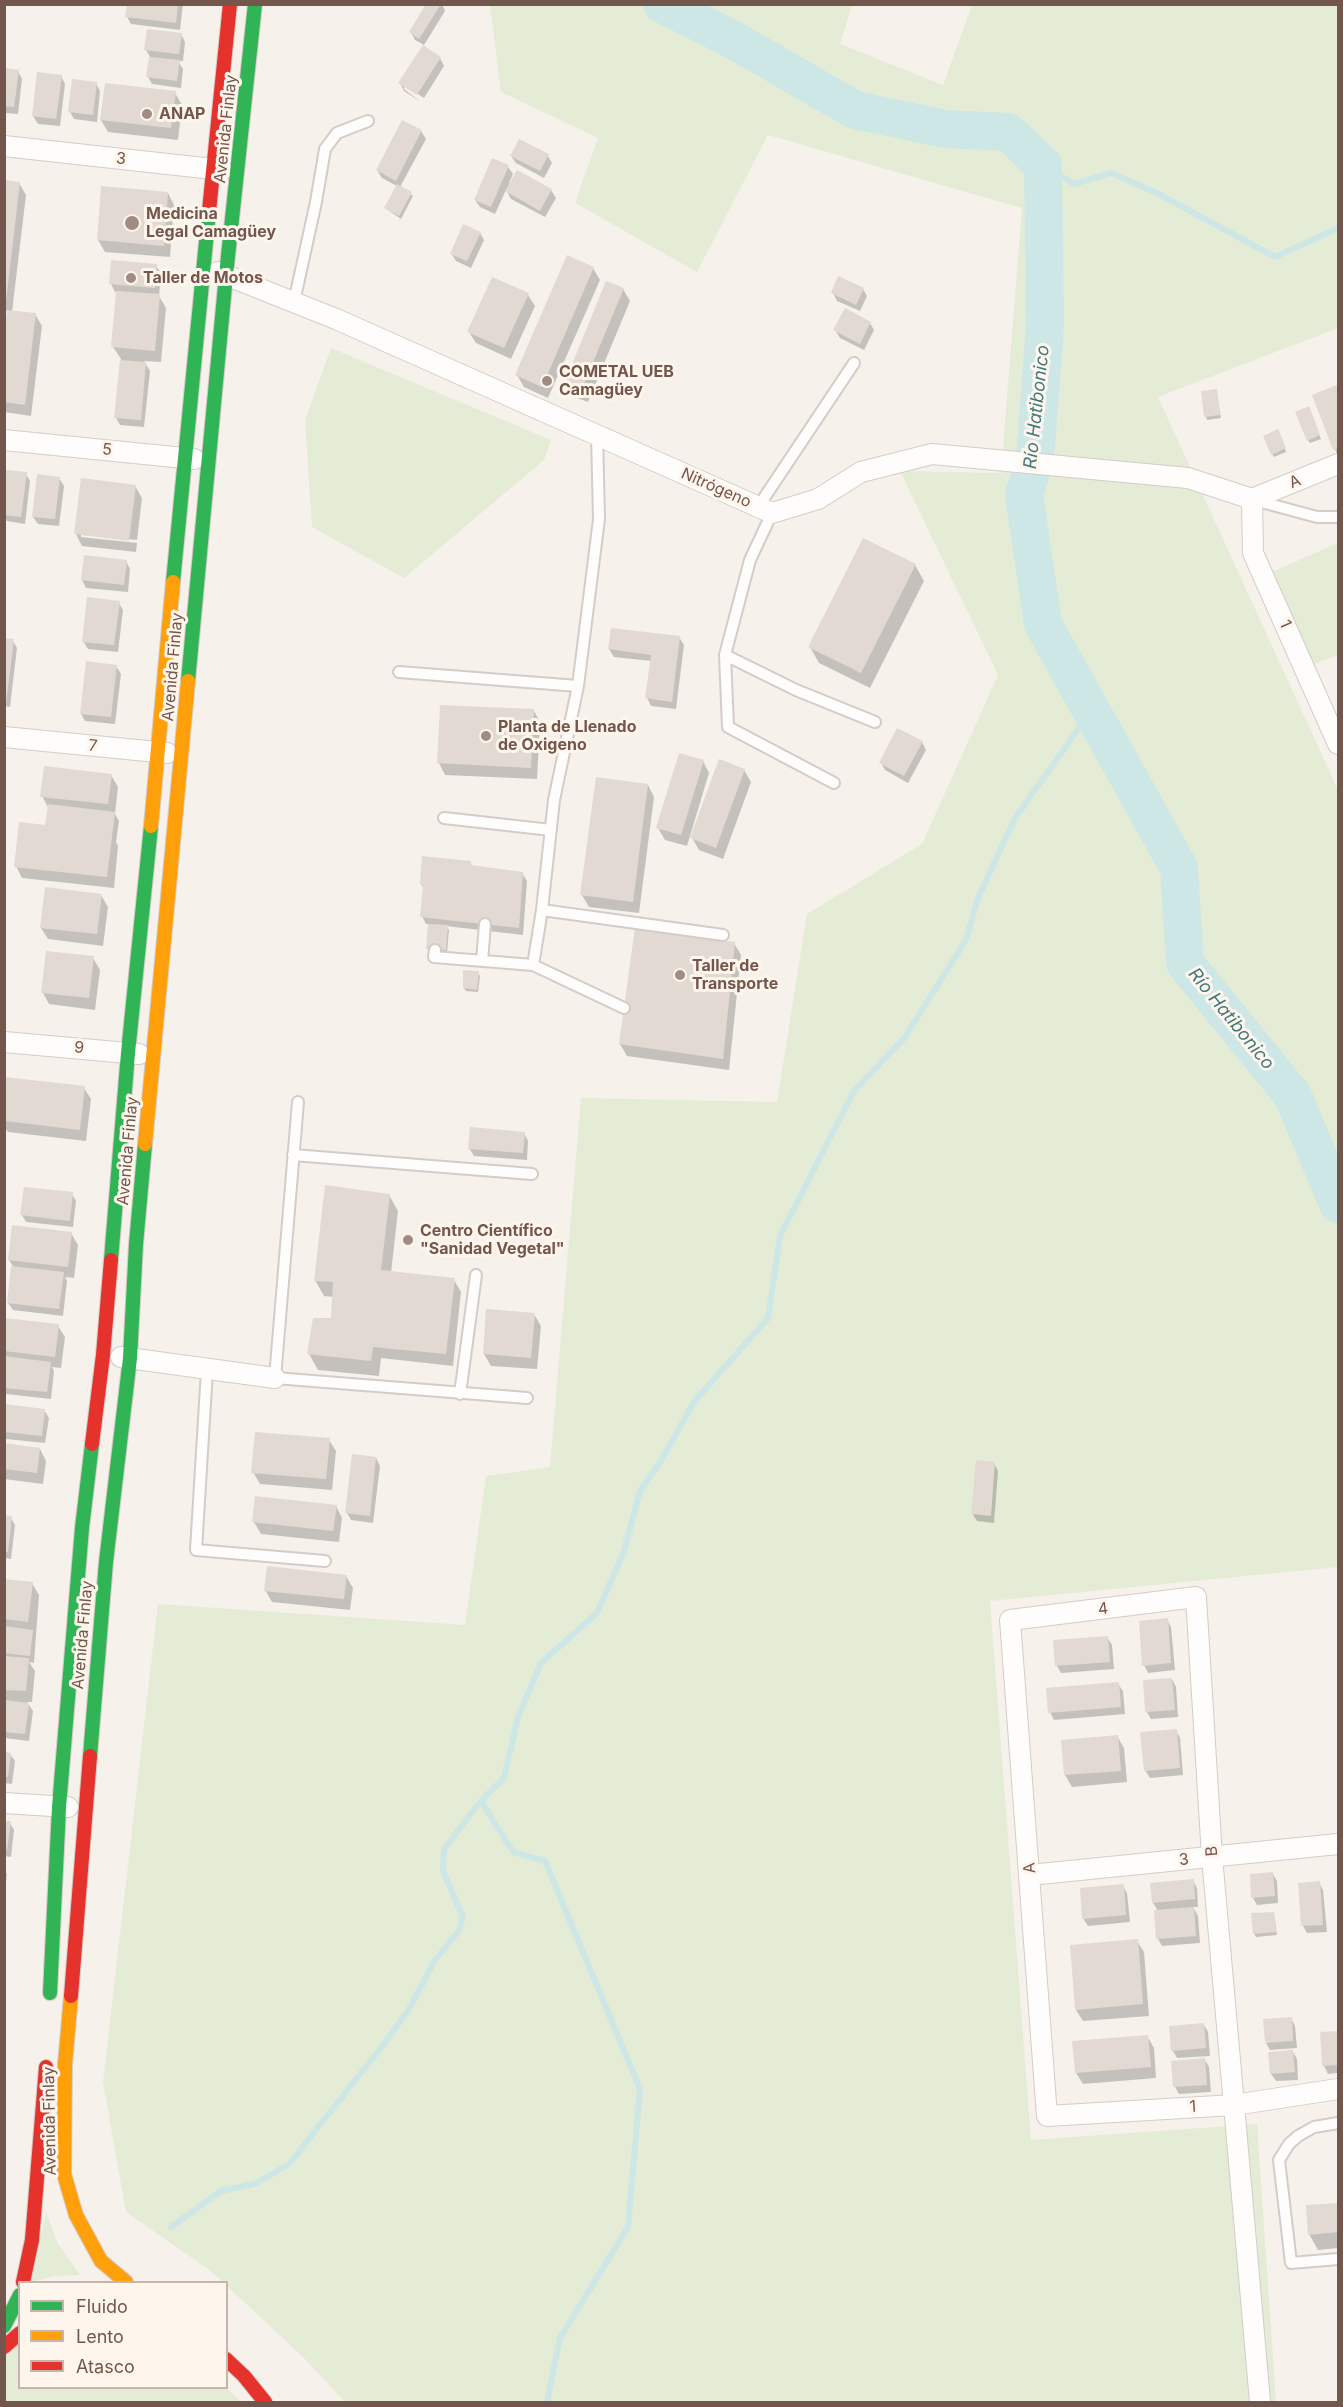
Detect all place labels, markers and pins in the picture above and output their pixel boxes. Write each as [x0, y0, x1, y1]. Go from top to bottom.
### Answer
place label: ANAP [159, 104, 205, 124]
marker: ANAP [140, 107, 154, 121]
place label: Medicina Legal Camagüey [146, 204, 276, 242]
marker: Medicina Legal Camagüey [123, 214, 141, 232]
place label: Taller de Motos [143, 268, 263, 288]
marker: Taller de Motos [124, 271, 138, 285]
place label: COMETAL UEB Camagüey [559, 362, 674, 400]
marker: COMETAL UEB Camagüey [540, 374, 554, 388]
place label: Planta de Llenado de Oxigeno [498, 717, 636, 755]
marker: Planta de Llenado de Oxigeno [479, 729, 493, 743]
place label: Taller de Transporte [692, 956, 778, 994]
marker: Taller de Transporte [673, 968, 687, 982]
place label: Centro Científico "Sanidad Vegetal" [420, 1221, 565, 1259]
marker: Centro Científico "Sanidad Vegetal" [401, 1233, 415, 1247]

